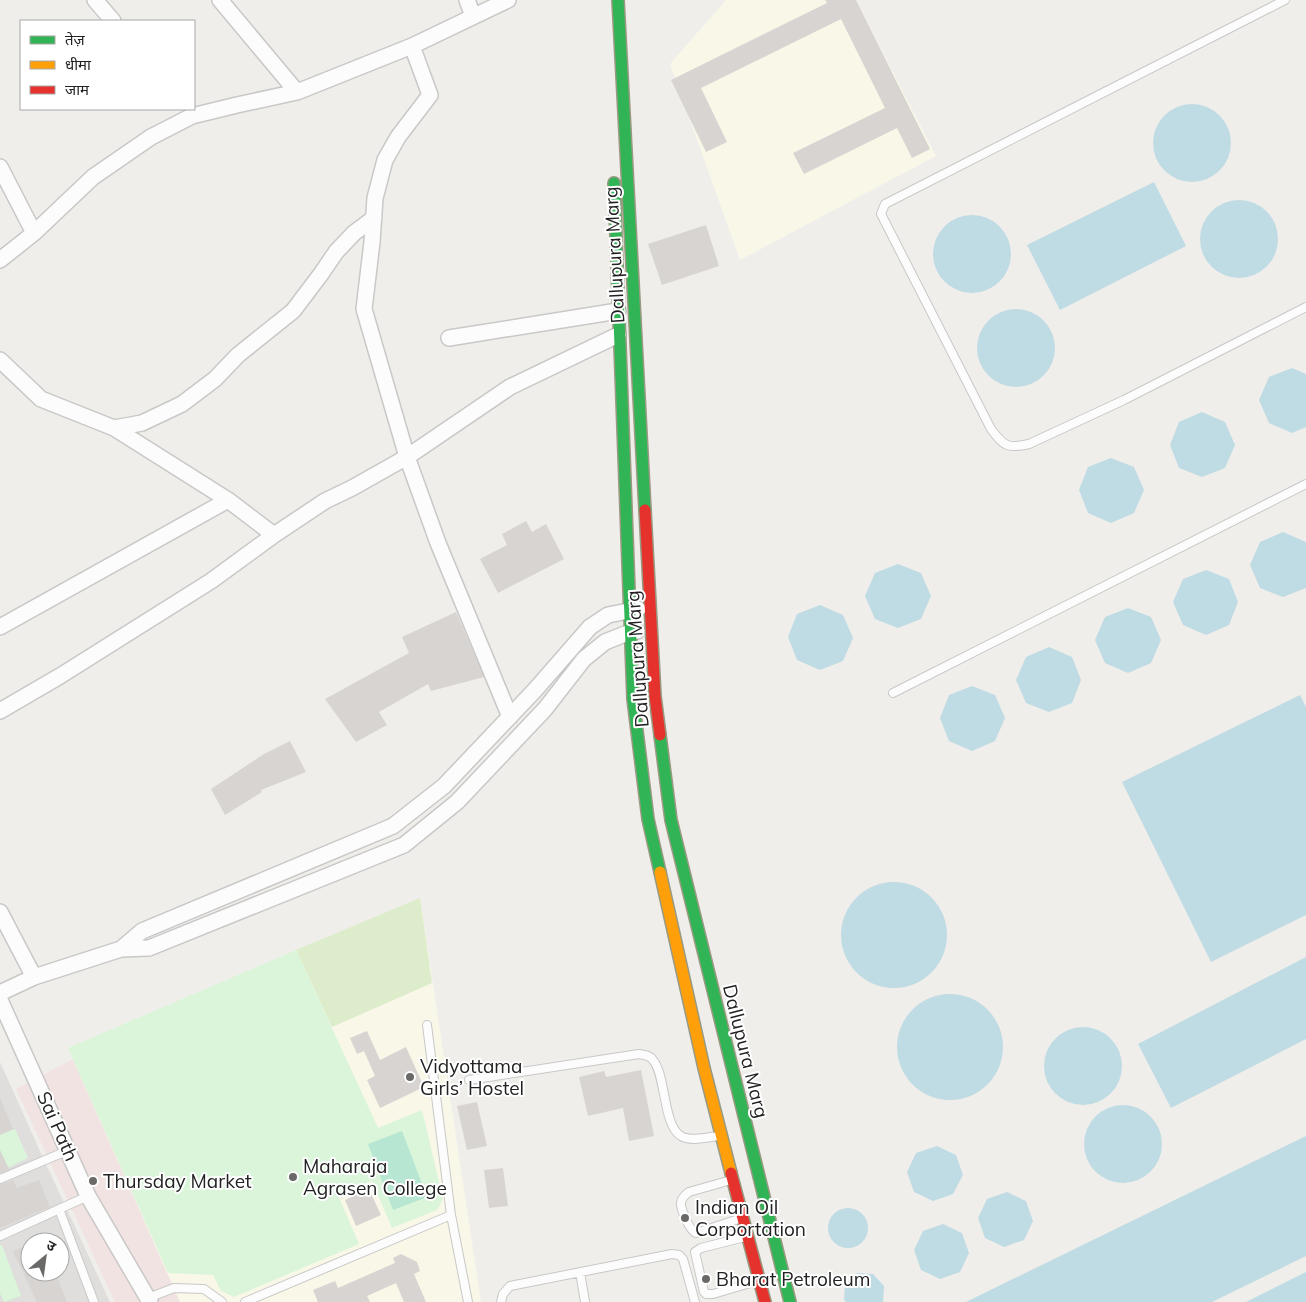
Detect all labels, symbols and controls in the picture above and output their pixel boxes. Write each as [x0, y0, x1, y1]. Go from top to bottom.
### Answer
legend [20, 20, 195, 110]
text: तेज़ [65, 30, 86, 49]
text: धीमा [65, 55, 92, 74]
text: जाम [65, 80, 90, 99]
street label: Dallupura Marg [598, 186, 630, 324]
street label: Dallupura Marg [620, 590, 654, 728]
street label: Dallupura Marg [718, 982, 774, 1120]
place label: Vidyottama Girls’ Hostel [420, 1054, 524, 1100]
marker: Vidyottama Girls’ Hostel [404, 1071, 416, 1083]
street label: Sai Path [32, 1087, 84, 1165]
place label: Maharaja Agrasen College [303, 1154, 447, 1200]
place label: Thursday Market [103, 1169, 252, 1193]
marker: Maharaja Agrasen College [287, 1171, 299, 1183]
marker: Thursday Market [87, 1175, 99, 1187]
place label: Indian Oil Corportation [695, 1195, 806, 1241]
marker: Indian Oil Corportation [679, 1212, 691, 1224]
north arrow [20, 1232, 70, 1282]
text: उ [43, 1236, 60, 1256]
place label: Bharat Petroleum [716, 1267, 870, 1291]
marker: Bharat Petroleum [700, 1273, 712, 1285]

